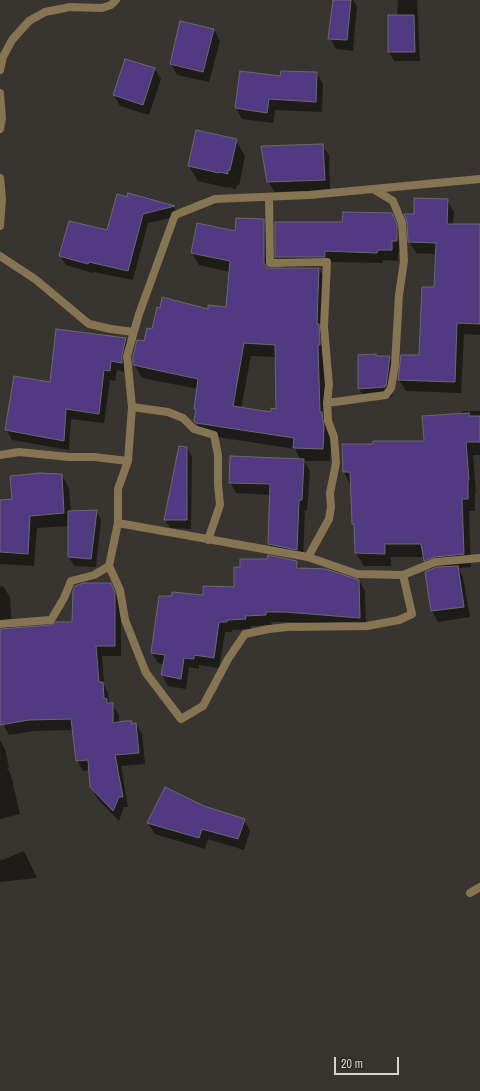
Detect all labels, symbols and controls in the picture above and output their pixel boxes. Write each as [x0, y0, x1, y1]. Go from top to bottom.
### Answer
scale bar [336, 1049, 401, 1075]
text: 20 m [341, 1056, 363, 1072]

